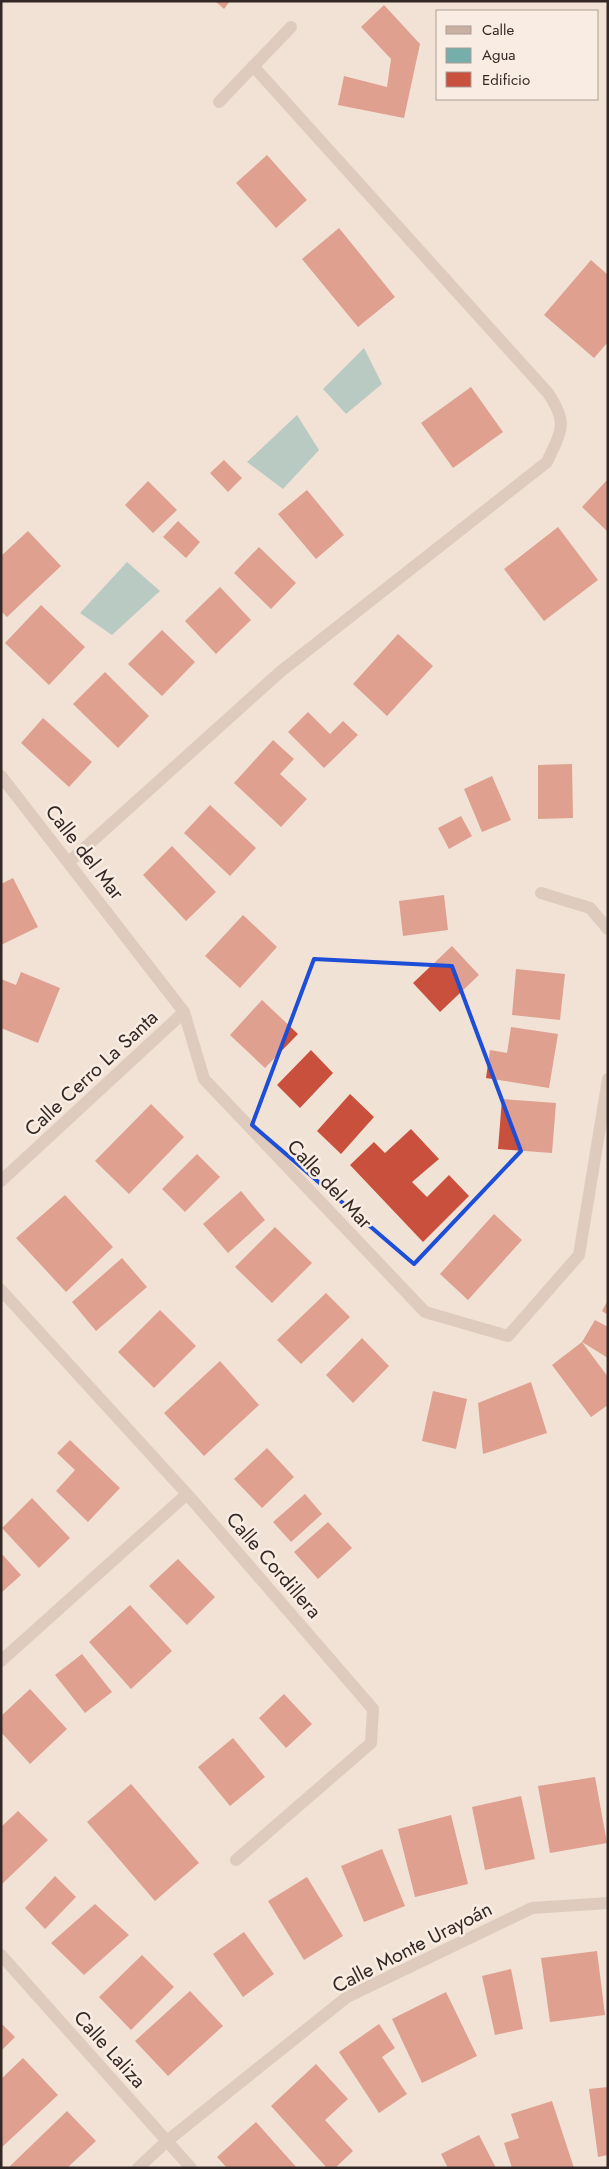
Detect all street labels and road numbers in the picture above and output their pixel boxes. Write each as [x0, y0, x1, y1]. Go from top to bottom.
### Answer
street label: Calle del Mar [38, 799, 131, 906]
street label: Calle Cerro La Santa [18, 1004, 165, 1143]
street label: Calle del Mar [280, 1133, 379, 1236]
street label: Calle Cordillera [219, 1506, 328, 1625]
street label: Calle Monte Urayoán [327, 1895, 497, 2000]
street label: Calle Laliza [67, 2004, 153, 2095]

